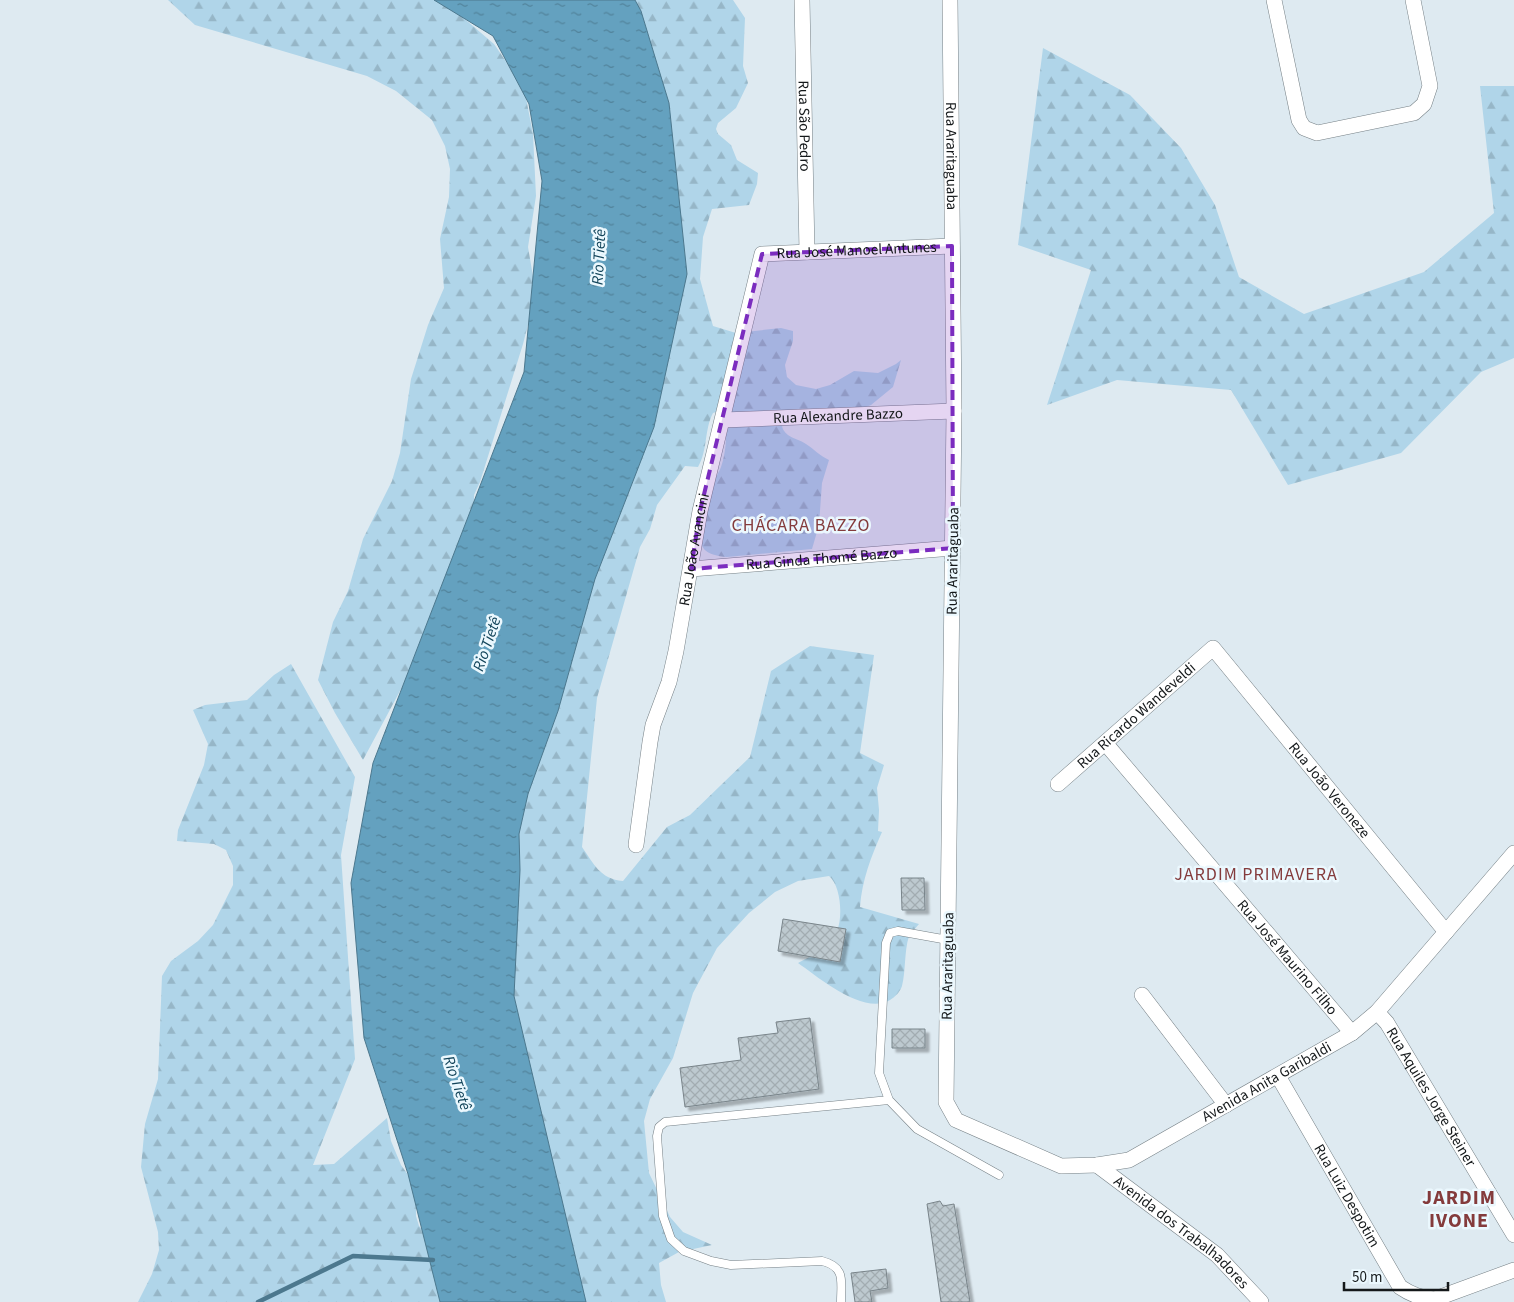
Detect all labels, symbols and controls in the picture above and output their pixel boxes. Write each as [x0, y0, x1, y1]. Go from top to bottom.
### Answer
street label: Rua São Pedro [793, 80, 816, 172]
street label: Rua Araritaguaba [940, 102, 963, 210]
water label: Rio Tietê [587, 228, 611, 286]
street label: Rua José Manoel Antunes [776, 236, 937, 264]
street label: Rua Alexandre Bazzo [773, 403, 903, 429]
street label: Rua João Avancini [673, 491, 714, 607]
street label: Rua Araritaguaba [942, 507, 964, 615]
district label: CHÁCARA BAZZO [731, 513, 871, 538]
street label: Rua Ginda Thomé Bazzo [745, 542, 898, 575]
water label: Rio Tietê [467, 614, 507, 674]
street label: Rua Ricardo Wandeveldi [1072, 657, 1200, 773]
street label: Rua João Veroneze [1284, 738, 1375, 843]
district label: JARDIM PRIMAVERA [1174, 862, 1338, 887]
street label: Rua José Maurino Filho [1232, 895, 1343, 1019]
street label: Rua Araritaguaba [937, 912, 959, 1020]
street label: Rua Aquiles Jorge Steiner [1381, 1023, 1482, 1171]
street label: Avenida Anita Garibaldi [1198, 1036, 1335, 1127]
water label: Rio Tietê [437, 1053, 477, 1113]
street label: Rua Luiz Despotim [1309, 1140, 1385, 1251]
street label: Avenida dos Trabalhadores [1109, 1171, 1254, 1293]
district label: JARDIM IVONE [1422, 1184, 1496, 1235]
scale bar [1344, 1260, 1448, 1292]
text: 50 m [1352, 1267, 1382, 1288]

